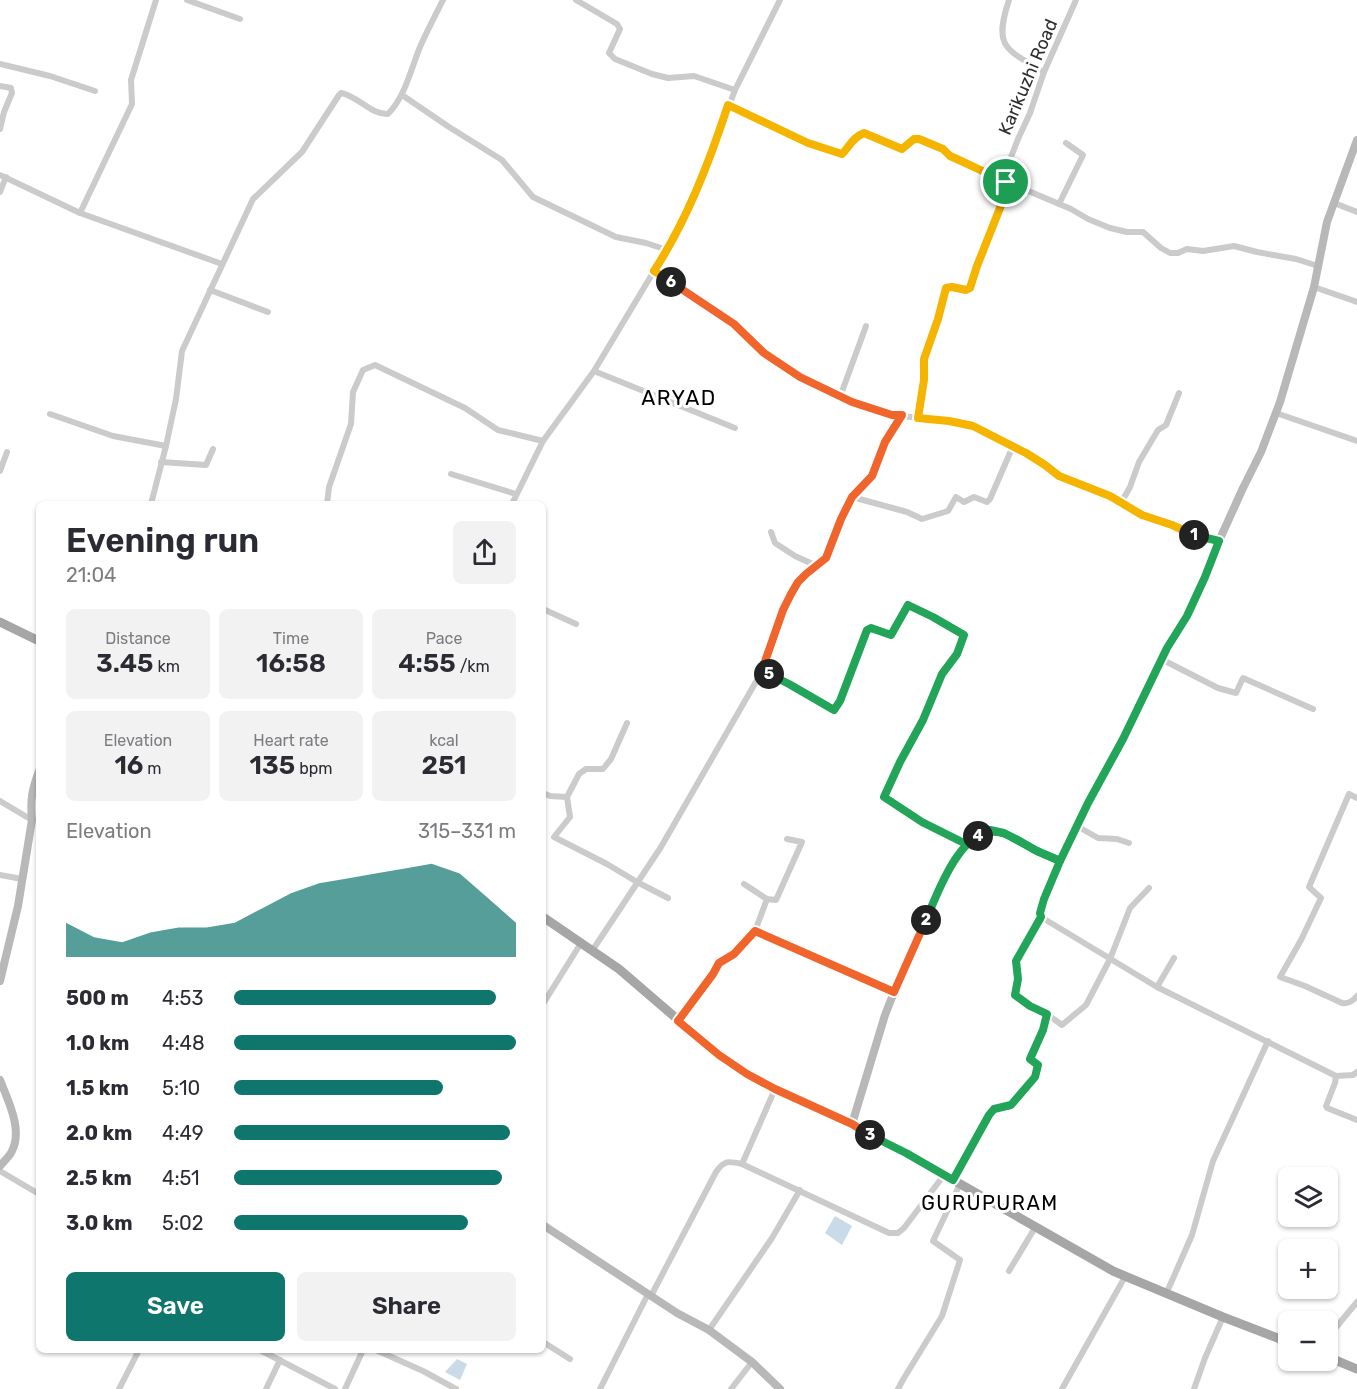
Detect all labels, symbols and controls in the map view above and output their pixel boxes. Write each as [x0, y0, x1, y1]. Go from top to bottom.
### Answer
street label: Karikuzhi Road [994, 16, 1062, 138]
pin [980, 156, 1031, 207]
icon: arrive [989, 165, 1022, 198]
pin: 6 [656, 267, 686, 297]
text: 6 [666, 272, 676, 291]
district label: ARYAD [641, 385, 717, 410]
pin: 1 [1179, 520, 1209, 550]
text: Evening run [66, 521, 259, 560]
button: share [453, 521, 516, 584]
text: 1 [1190, 525, 1198, 544]
text: 21:04 [66, 563, 117, 587]
text: Distance [105, 629, 171, 648]
text: Time [273, 629, 309, 648]
text: Pace [426, 629, 462, 648]
text: 3.45 [96, 648, 154, 679]
text: 16:58 [256, 648, 326, 679]
text: 4:55 [398, 648, 456, 679]
text: km [154, 657, 180, 676]
text: /km [456, 657, 490, 676]
pin: 5 [754, 659, 784, 689]
text: 5 [764, 664, 774, 683]
text: Elevation [104, 731, 172, 750]
text: Heart rate [253, 731, 329, 750]
text: kcal [429, 731, 459, 750]
text: 16 [114, 750, 143, 781]
text: 135 [250, 750, 295, 781]
text: 251 [421, 750, 467, 781]
text: m [143, 759, 162, 778]
text: bpm [295, 759, 332, 778]
text: Elevation [66, 819, 152, 843]
text: 315–331 m [418, 819, 516, 843]
pin: 4 [963, 821, 993, 851]
text: 4 [973, 826, 983, 845]
pin: 2 [911, 905, 941, 935]
text: 2 [921, 910, 931, 929]
text: 500 m [66, 986, 129, 1010]
text: 4:53 [162, 986, 203, 1010]
text: 1.0 km [66, 1031, 129, 1055]
text: 4:48 [162, 1031, 205, 1055]
text: 1.5 km [66, 1076, 129, 1100]
text: 5:10 [162, 1076, 200, 1100]
pin: 3 [855, 1120, 885, 1150]
text: 2.0 km [66, 1121, 132, 1145]
text: 4:49 [162, 1121, 204, 1145]
text: 3 [865, 1125, 875, 1144]
text: 2.5 km [66, 1166, 132, 1190]
text: 4:51 [162, 1166, 200, 1190]
map controls [1278, 1167, 1338, 1371]
button: layers [1278, 1167, 1338, 1227]
district label: GURUPURAM [921, 1191, 1059, 1215]
text: 3.0 km [66, 1211, 133, 1235]
text: 5:02 [162, 1211, 203, 1235]
button: + [1278, 1239, 1338, 1299]
button: Save [66, 1272, 285, 1341]
button: Share [297, 1272, 516, 1341]
button: − [1278, 1311, 1338, 1371]

